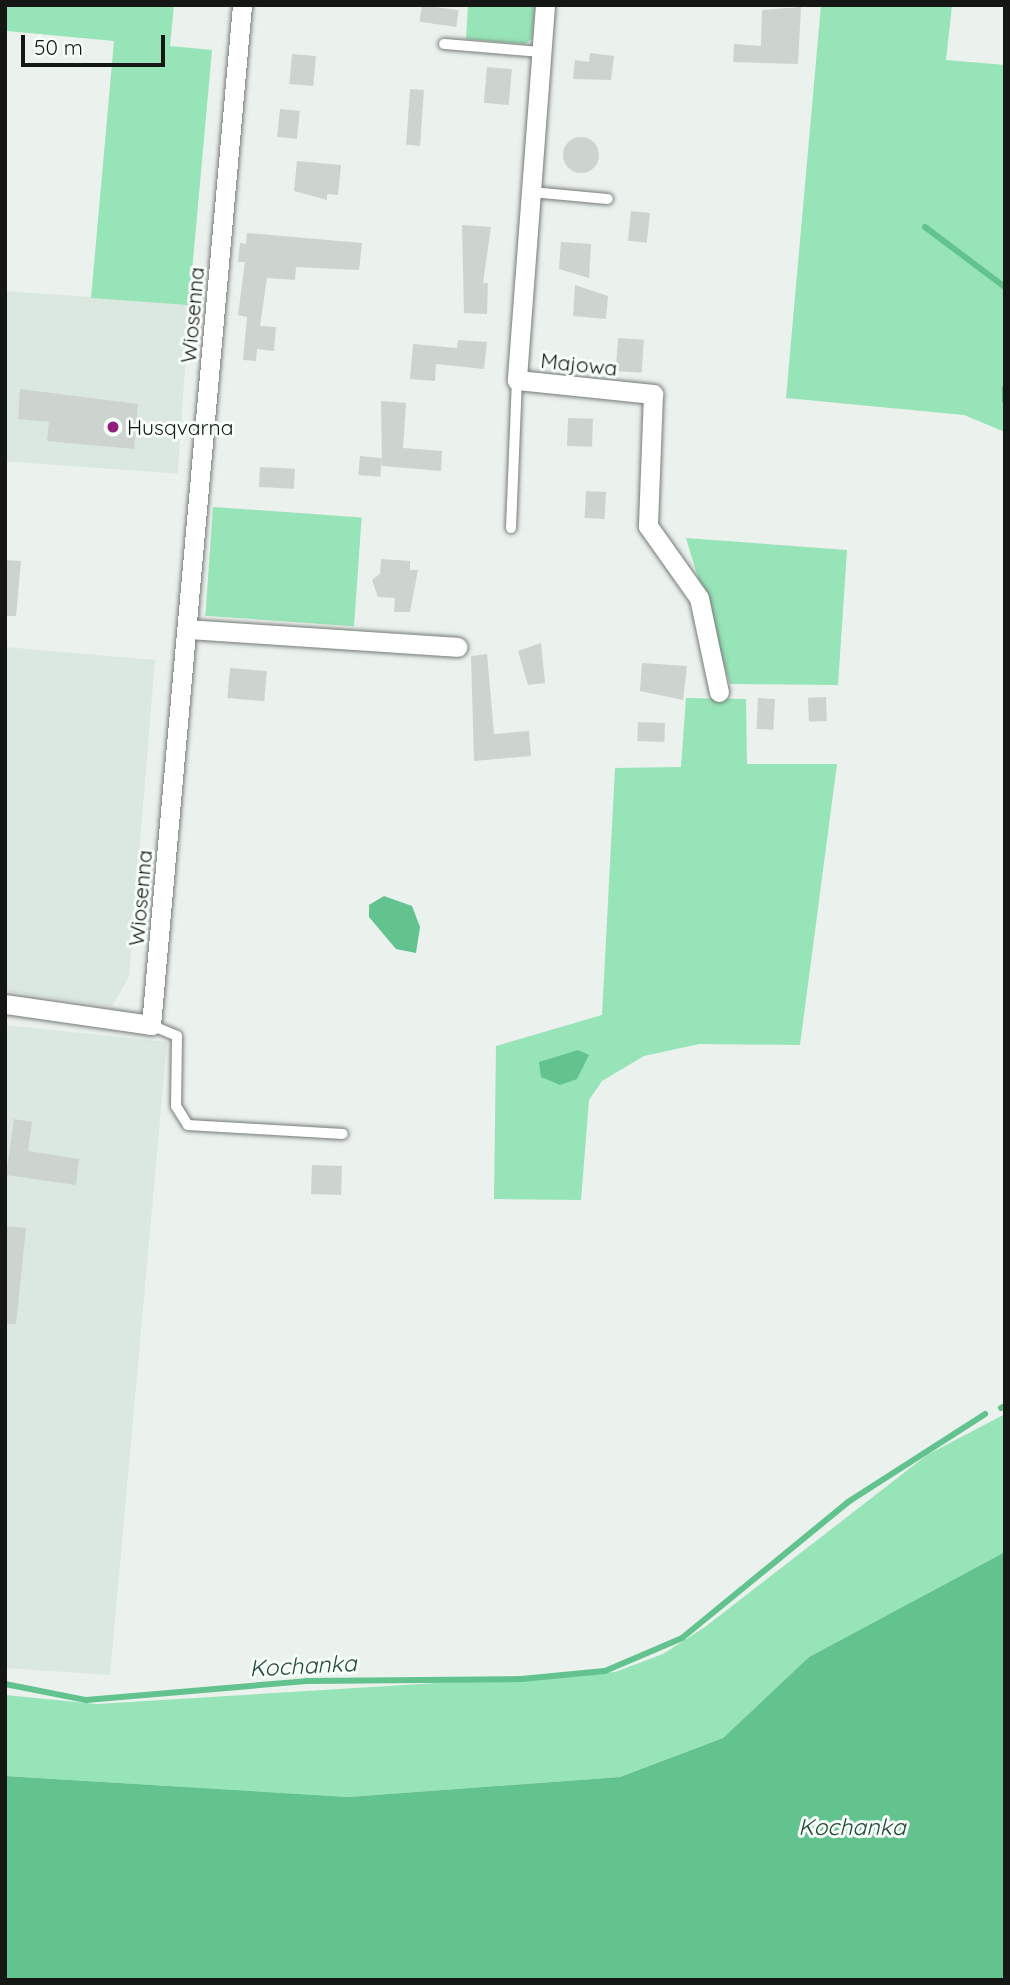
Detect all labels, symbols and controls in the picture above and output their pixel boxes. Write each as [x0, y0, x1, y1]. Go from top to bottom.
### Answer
scale bar [24, 21, 168, 65]
text: 50 m [34, 34, 83, 60]
street label: Wiosenna [175, 266, 209, 364]
street label: Majowa [539, 347, 619, 381]
place label: Husqvarna [127, 414, 233, 440]
marker: Husqvarna [105, 419, 121, 435]
street label: Wiosenna [123, 849, 157, 947]
water label: Kochanka [249, 1649, 357, 1683]
water label: Kochanka [798, 1813, 906, 1841]

